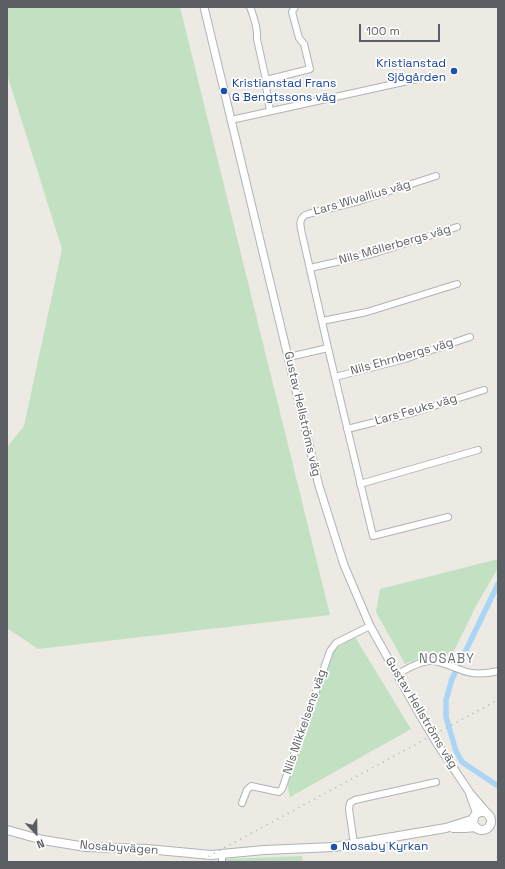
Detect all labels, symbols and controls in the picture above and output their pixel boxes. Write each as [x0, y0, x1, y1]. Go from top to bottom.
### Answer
scale bar [361, 16, 442, 42]
text: 100 m [366, 23, 400, 39]
place label: Kristianstad Sjögården [376, 57, 446, 85]
marker: Kristianstad Sjögården [449, 66, 459, 76]
place label: Kristianstad Frans G Bengtssons väg [232, 77, 336, 105]
marker: Kristianstad Frans G Bengtssons väg [219, 86, 229, 96]
street label: Lars Wivallius väg [312, 177, 412, 219]
street label: Nils Möllerbergs väg [337, 222, 453, 268]
street label: Nils Ehrnbergs väg [349, 335, 455, 379]
street label: Gustav Hellströms väg [281, 350, 323, 478]
street label: Lars Feuks väg [373, 391, 459, 429]
district label: NOSABY [419, 651, 475, 667]
street label: Gustav Hellströms väg [382, 655, 460, 771]
street label: Nils Mikkelsens väg [280, 668, 330, 776]
north arrow [16, 813, 56, 853]
text: N [34, 836, 47, 852]
street label: Nosabyvägen [79, 838, 159, 858]
place label: Nosaby Kyrkan [342, 840, 428, 854]
marker: Nosaby Kyrkan [329, 842, 339, 852]

